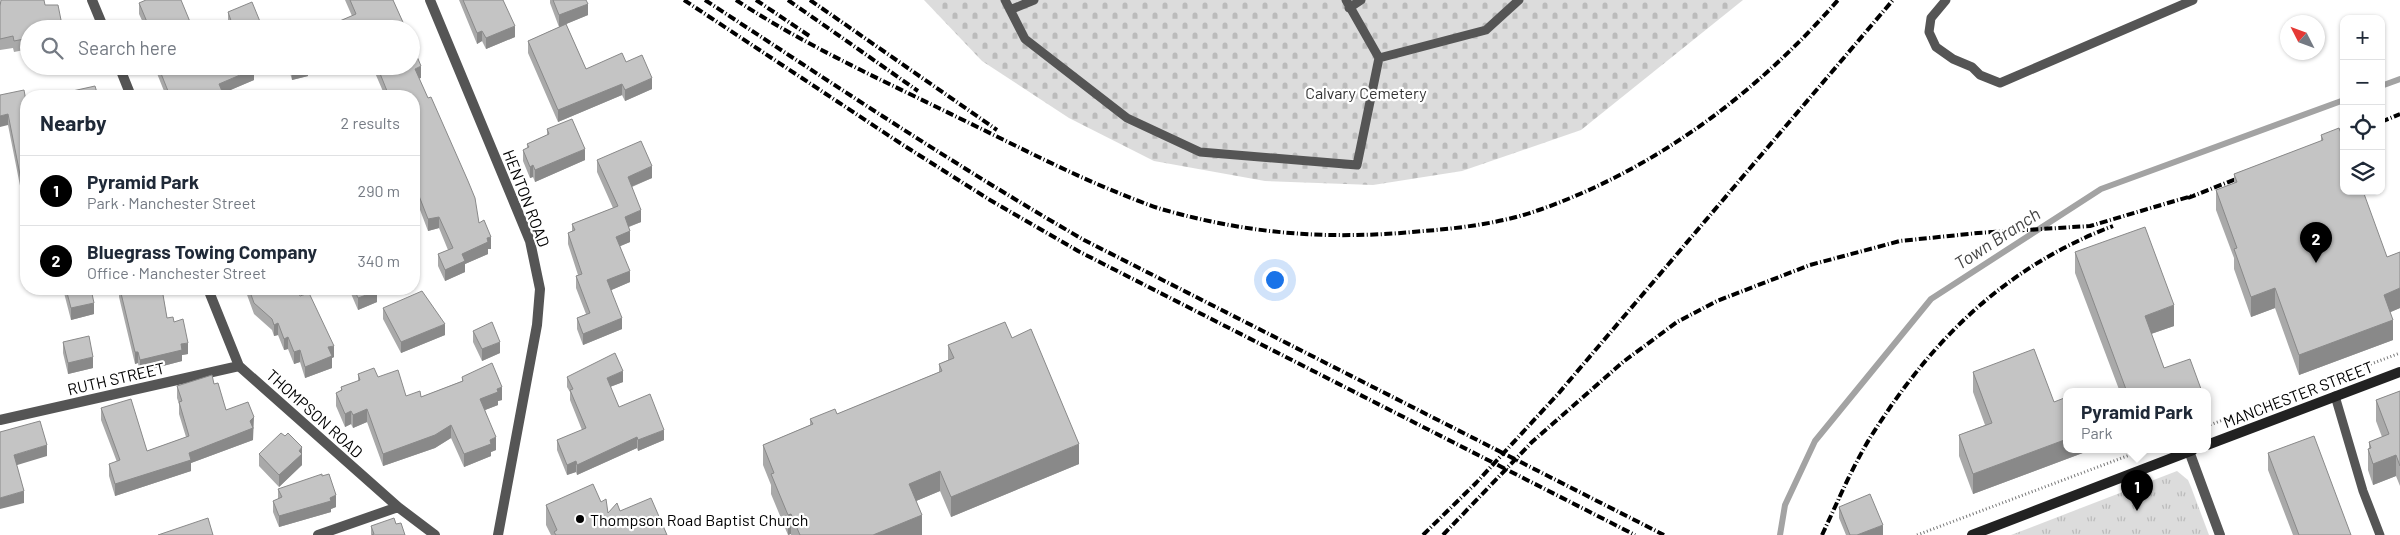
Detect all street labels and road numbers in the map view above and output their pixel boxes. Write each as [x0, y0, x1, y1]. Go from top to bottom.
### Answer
street label: HENTON ROAD [500, 147, 554, 249]
street label: MANCHESTER STREET [2220, 357, 2376, 431]
street label: RUTH STREET [65, 358, 167, 398]
street label: THOMPSON ROAD [263, 365, 367, 461]

